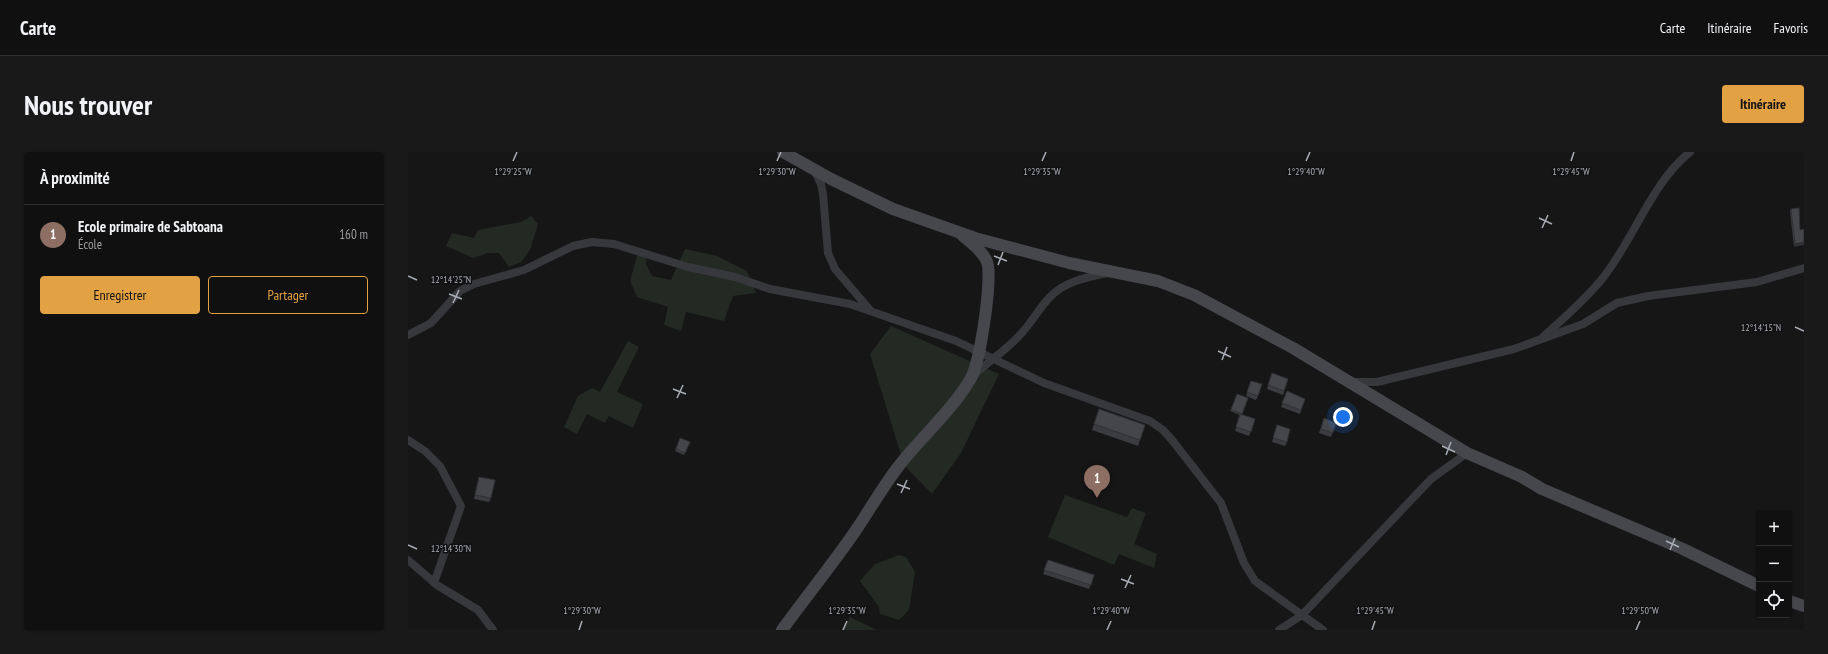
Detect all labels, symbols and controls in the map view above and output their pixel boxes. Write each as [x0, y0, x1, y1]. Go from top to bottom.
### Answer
text: Carte [20, 16, 56, 40]
text: Carte [1660, 19, 1685, 37]
text: Itinéraire [1707, 19, 1752, 37]
text: Favoris [1774, 19, 1808, 37]
button: Itinéraire [1722, 85, 1804, 123]
text: Nous trouver [24, 86, 152, 123]
text: 1°29'25"W [494, 165, 532, 178]
text: 1°29'30"W [758, 165, 796, 178]
text: 1°29'35"W [1023, 165, 1061, 178]
text: 1°29'40"W [1287, 165, 1325, 178]
text: 1°29'45"W [1552, 165, 1590, 178]
text: À proximité [40, 167, 110, 189]
text: Ecole primaire de Sabtoana [78, 217, 223, 236]
text: 1 [50, 226, 56, 243]
text: 160 m [339, 226, 368, 243]
text: École [78, 236, 102, 253]
text: 12°14'25"N [431, 273, 471, 286]
button: Enregistrer [40, 276, 200, 314]
button: Partager [208, 276, 368, 314]
text: 12°14'15"N [1741, 321, 1781, 334]
your location [1333, 407, 1353, 427]
pin: 1 [1084, 465, 1110, 498]
map controls [1756, 510, 1792, 618]
button: + [1756, 510, 1792, 546]
text: 12°14'30"N [431, 542, 471, 555]
button: − [1756, 546, 1792, 582]
button: locate [1756, 582, 1792, 618]
text: 1°29'30"W [563, 604, 601, 617]
text: 1°29'35"W [828, 604, 866, 617]
text: 1°29'40"W [1092, 604, 1130, 617]
text: 1°29'45"W [1356, 604, 1394, 617]
text: 1°29'50"W [1621, 604, 1659, 617]

